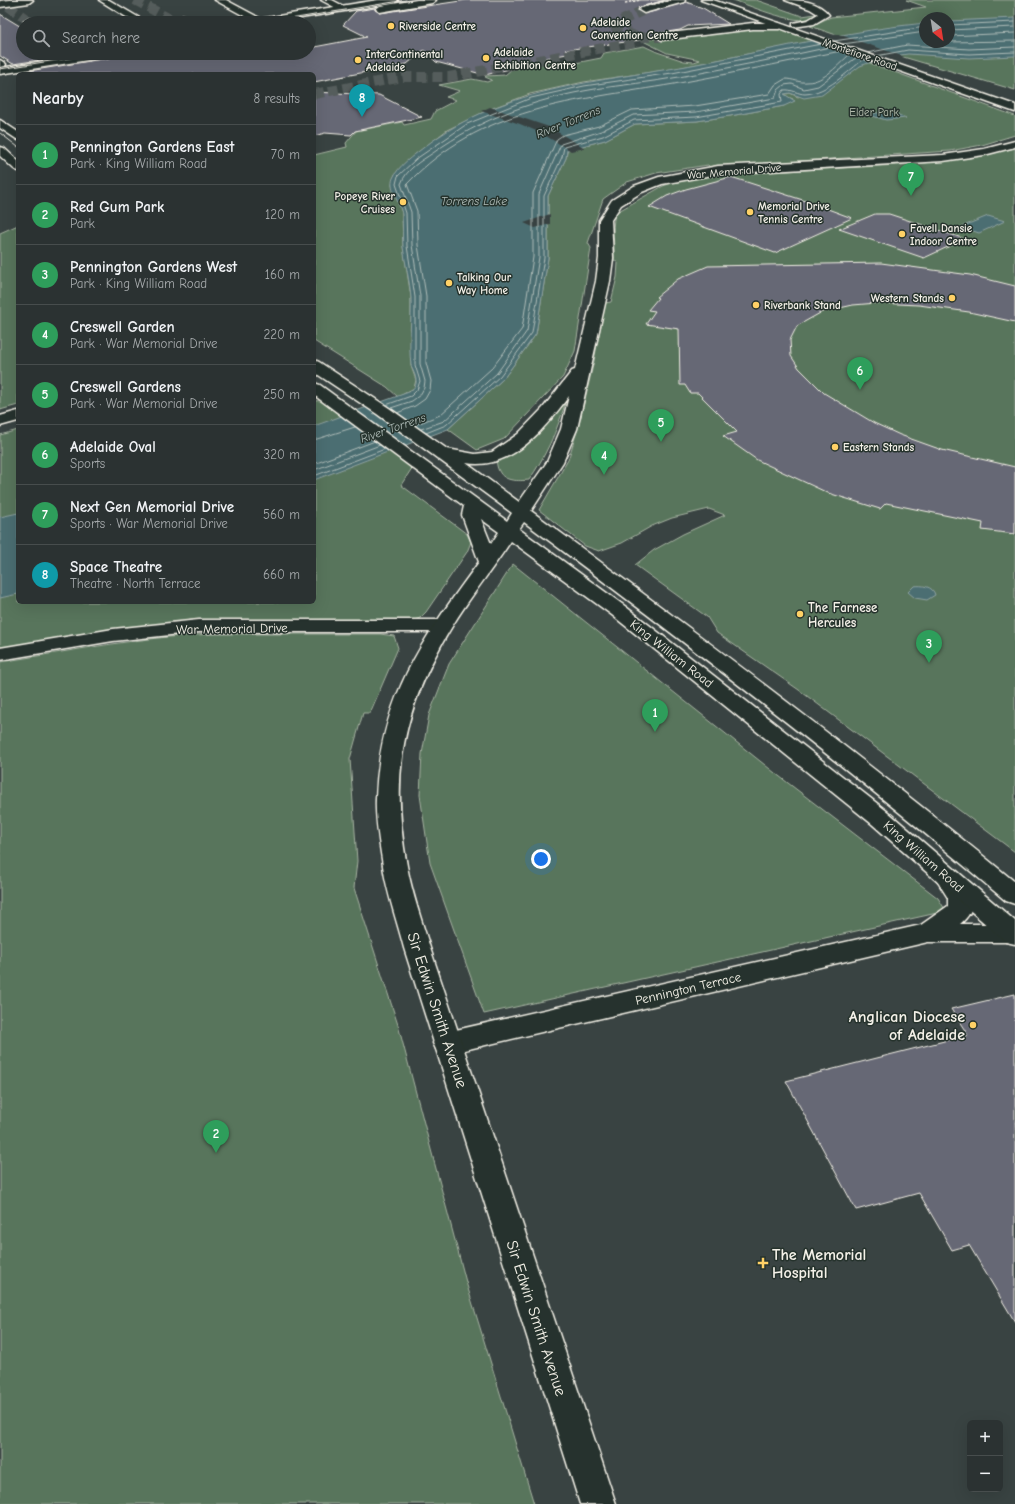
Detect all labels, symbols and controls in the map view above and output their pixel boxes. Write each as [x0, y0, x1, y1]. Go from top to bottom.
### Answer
north arrow [919, 12, 955, 48]
search box [16, 16, 316, 60]
place label: Adelaide Convention Centre [591, 16, 679, 42]
place label: Riverside Centre [399, 20, 477, 33]
marker: Riverside Centre [386, 21, 396, 31]
marker: Adelaide Convention Centre [578, 23, 588, 33]
icon: search [30, 27, 52, 49]
text: Search here [62, 29, 140, 47]
street label: Montefiore Road [821, 36, 899, 73]
place label: Adelaide Exhibition Centre [494, 46, 576, 72]
place label: InterContinental Adelaide [366, 48, 443, 74]
marker: Adelaide Exhibition Centre [481, 53, 491, 63]
marker: InterContinental Adelaide [353, 55, 363, 65]
pin: 8 [349, 84, 375, 117]
text: Nearby [32, 89, 83, 108]
text: 8 results [254, 91, 300, 106]
water label: River Torrens [534, 103, 602, 141]
park label: Elder Park [849, 106, 899, 119]
text: Pennington Gardens East [70, 138, 234, 156]
text: 1 [42, 147, 48, 162]
text: 70 m [271, 147, 300, 162]
text: Park · King William Road [70, 156, 207, 171]
street label: War Memorial Drive [686, 161, 782, 182]
pin: 7 [898, 163, 924, 196]
place label: Popeye River Cruises [335, 190, 396, 216]
water label: Torrens Lake [441, 194, 507, 208]
marker: Popeye River Cruises [398, 197, 408, 207]
text: Red Gum Park [70, 198, 164, 216]
place label: Memorial Drive Tennis Centre [758, 200, 830, 226]
text: 2 [42, 207, 48, 222]
text: 120 m [265, 207, 300, 222]
marker: Memorial Drive Tennis Centre [745, 207, 755, 217]
text: Park [70, 216, 95, 231]
place label: Favell Dansie Indoor Centre [910, 222, 978, 248]
marker: Favell Dansie Indoor Centre [897, 229, 907, 239]
text: Pennington Gardens West [70, 258, 237, 276]
text: 3 [42, 267, 48, 282]
text: 160 m [265, 267, 300, 282]
place label: Talking Our Way Home [457, 271, 512, 297]
text: Park · King William Road [70, 276, 207, 291]
marker: Talking Our Way Home [444, 278, 454, 288]
place label: Western Stands [871, 292, 944, 305]
marker: Western Stands [947, 293, 957, 303]
place label: Riverbank Stand [764, 299, 841, 312]
marker: Riverbank Stand [751, 300, 761, 310]
text: Creswell Garden [70, 318, 175, 336]
text: 4 [42, 327, 48, 342]
text: 220 m [263, 327, 300, 342]
text: Park · War Memorial Drive [70, 336, 218, 351]
pin: 6 [847, 357, 873, 390]
text: Creswell Gardens [70, 378, 181, 396]
text: 5 [42, 387, 48, 402]
text: 250 m [263, 387, 300, 402]
text: Park · War Memorial Drive [70, 396, 218, 411]
pin: 5 [648, 409, 674, 442]
water label: River Torrens [359, 410, 427, 446]
text: Adelaide Oval [70, 438, 156, 456]
place label: Eastern Stands [843, 441, 915, 454]
pin: 4 [591, 442, 617, 475]
marker: Eastern Stands [830, 442, 840, 452]
text: 6 [42, 447, 48, 462]
text: 320 m [264, 447, 300, 462]
text: Sports [70, 456, 105, 471]
text: Next Gen Memorial Drive [70, 498, 234, 516]
text: 7 [42, 507, 48, 522]
text: 560 m [263, 507, 300, 522]
text: Sports · War Memorial Drive [70, 516, 228, 531]
text: Space Theatre [70, 558, 162, 576]
text: 8 [42, 567, 48, 582]
text: 660 m [263, 567, 300, 582]
text: Theatre · North Terrace [70, 576, 201, 591]
place label: The Farnese Hercules [808, 600, 878, 630]
marker: The Farnese Hercules [795, 609, 805, 619]
street label: King William Road [627, 616, 716, 691]
street label: War Memorial Drive [176, 620, 288, 637]
pin: 3 [916, 630, 942, 663]
pin: 1 [642, 699, 668, 732]
street label: King William Road [880, 817, 967, 895]
your location [531, 849, 551, 869]
street label: Sir Edwin Smith Avenue [403, 930, 471, 1090]
street label: Pennington Terrace [634, 969, 743, 1008]
place label: Anglican Diocese of Adelaide [849, 1008, 965, 1044]
marker: Anglican Diocese of Adelaide [968, 1020, 978, 1030]
pin: 2 [203, 1120, 229, 1153]
street label: Sir Edwin Smith Avenue [502, 1238, 570, 1398]
place label: The Memorial Hospital [772, 1246, 866, 1282]
marker: The Memorial Hospital [757, 1257, 769, 1269]
map controls [967, 1420, 1003, 1492]
button: + [967, 1420, 1003, 1456]
button: − [967, 1456, 1003, 1492]

